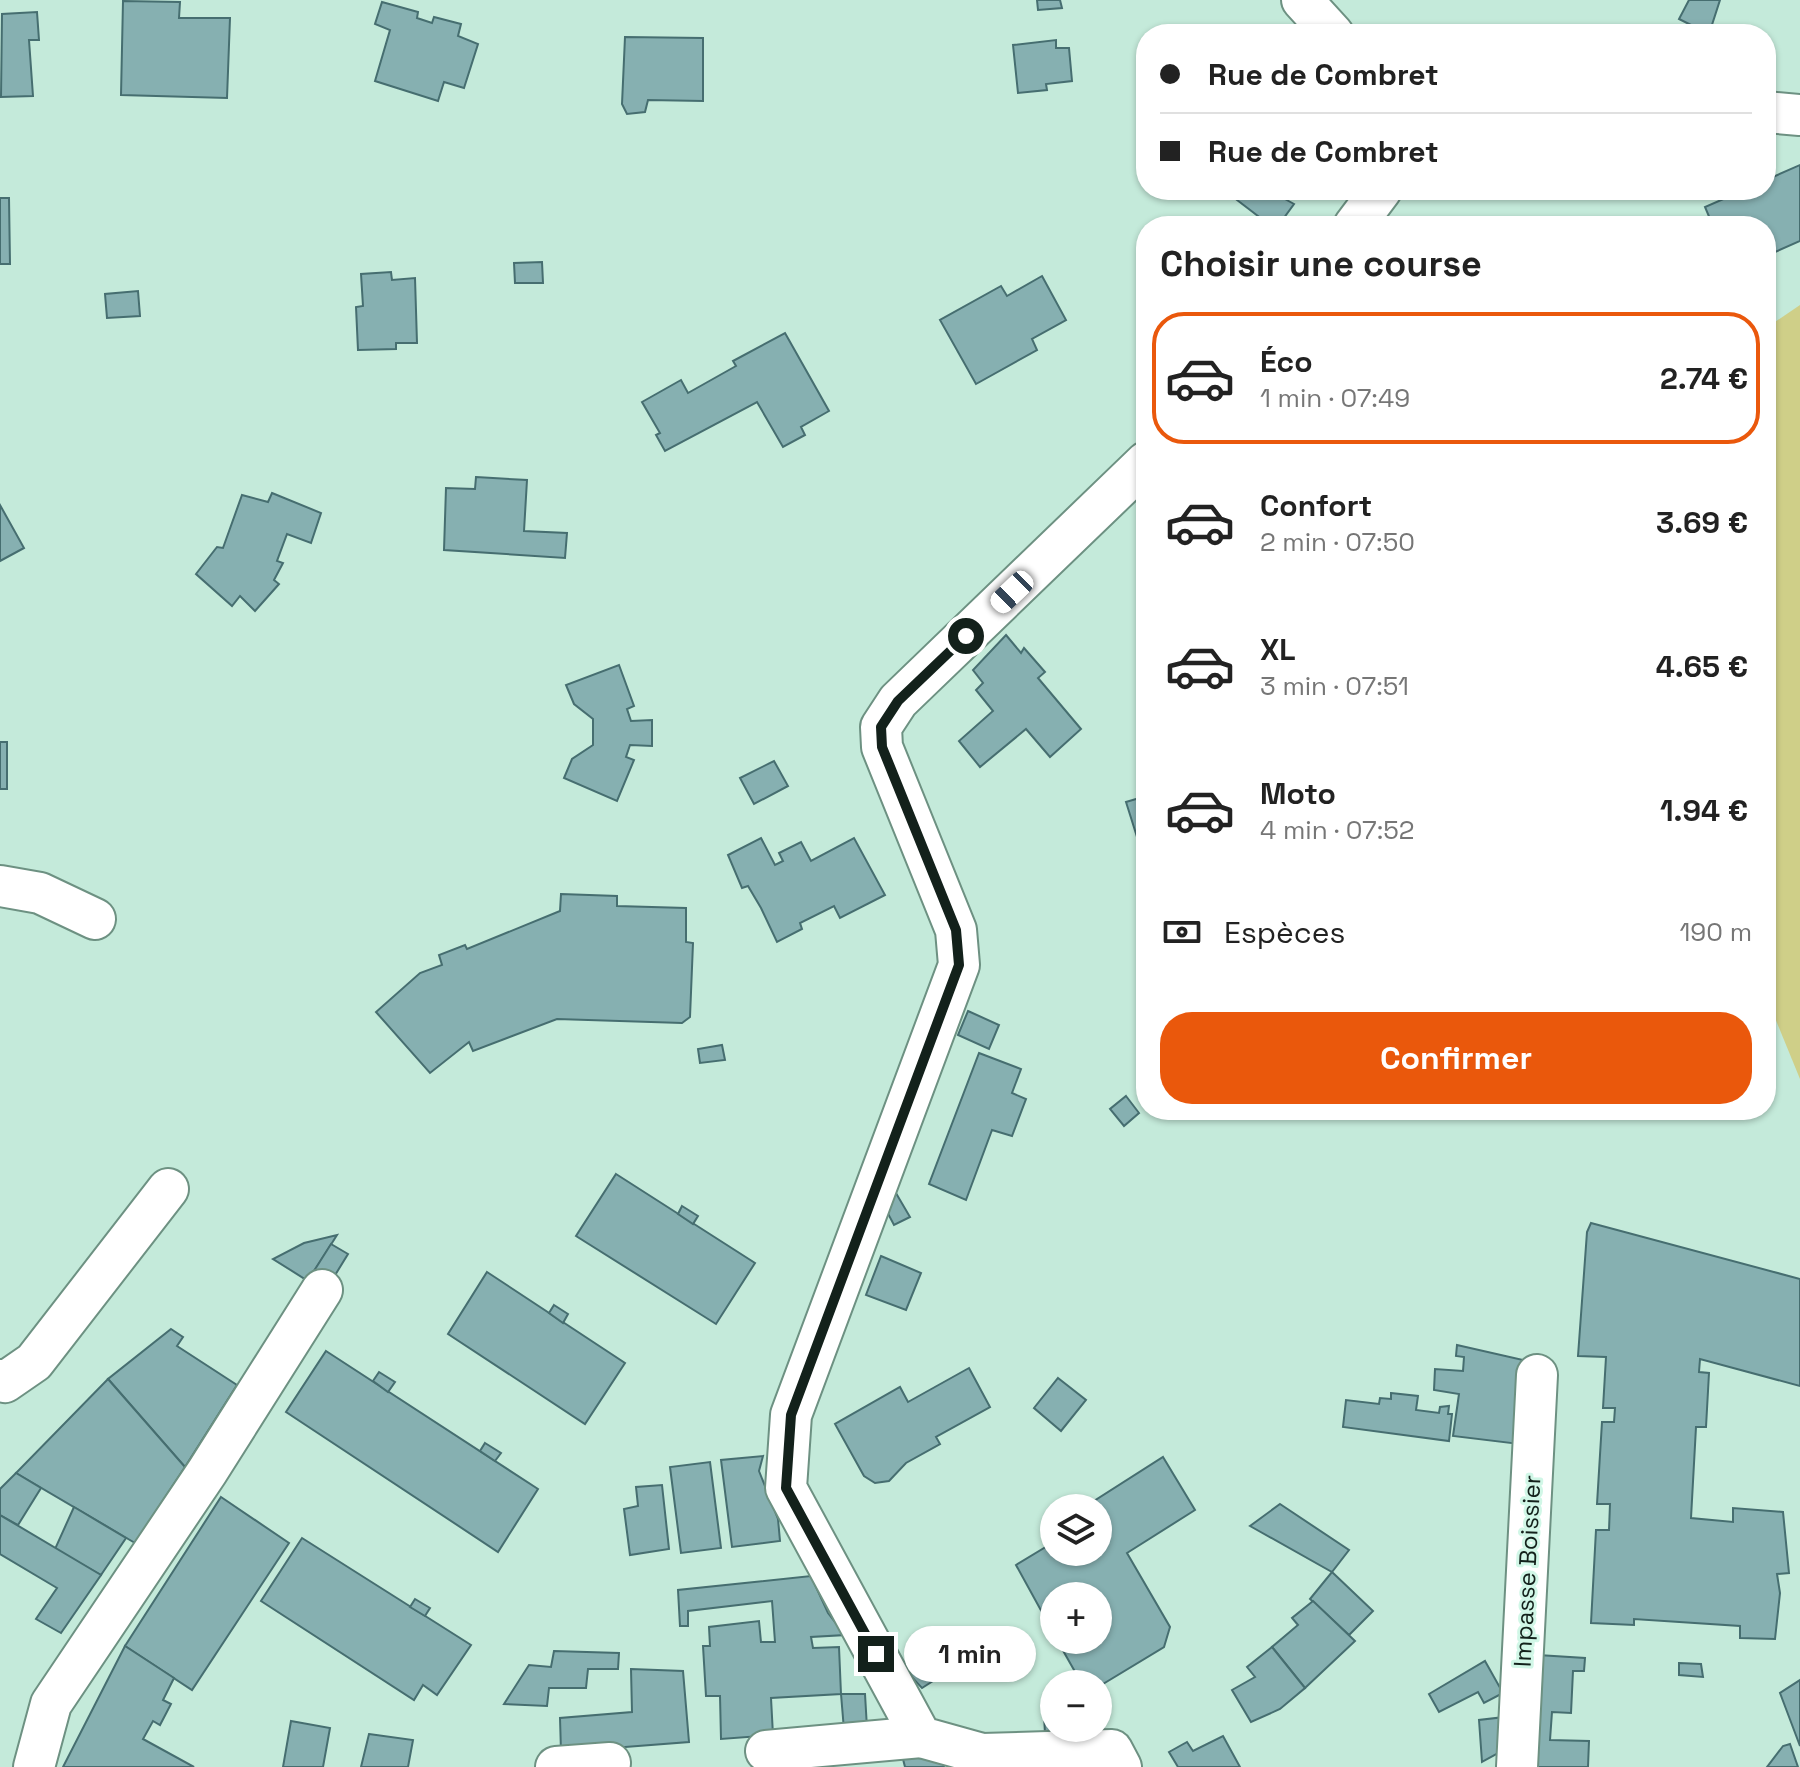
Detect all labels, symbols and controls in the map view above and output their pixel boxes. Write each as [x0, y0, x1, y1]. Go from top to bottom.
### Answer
text: Rue de Combret [1208, 55, 1439, 94]
text: Rue de Combret [1208, 132, 1439, 171]
text: Choisir une course [1160, 241, 1482, 287]
icon: car [1164, 342, 1236, 414]
text: Éco [1260, 342, 1313, 381]
text: 2.74 € [1660, 359, 1748, 398]
text: 1 min · 07:49 [1260, 381, 1410, 415]
icon: car [1164, 486, 1236, 558]
text: Confort [1260, 486, 1372, 525]
text: 3.69 € [1656, 503, 1748, 542]
text: 2 min · 07:50 [1260, 525, 1415, 559]
car [986, 567, 1038, 617]
route start [948, 618, 984, 654]
icon: car [1164, 630, 1236, 702]
text: XL [1260, 630, 1296, 669]
text: 4.65 € [1656, 647, 1748, 686]
text: 3 min · 07:51 [1260, 669, 1409, 703]
icon: car [1164, 774, 1236, 846]
text: Moto [1260, 774, 1336, 813]
text: 1.94 € [1660, 791, 1748, 830]
text: 4 min · 07:52 [1260, 813, 1414, 847]
icon: cash [1160, 910, 1204, 954]
text: Espèces [1224, 913, 1345, 952]
text: 190 m [1680, 915, 1752, 949]
button: Confirmer [1160, 1012, 1752, 1104]
street label: Impasse Boissier [1506, 1474, 1548, 1668]
map controls [1040, 1494, 1112, 1742]
button: layers [1040, 1494, 1112, 1566]
button: + [1040, 1582, 1112, 1654]
callout: 1 min [904, 1626, 1036, 1682]
route end [858, 1636, 894, 1672]
text: 1 min [938, 1637, 1002, 1671]
button: − [1040, 1670, 1112, 1742]

